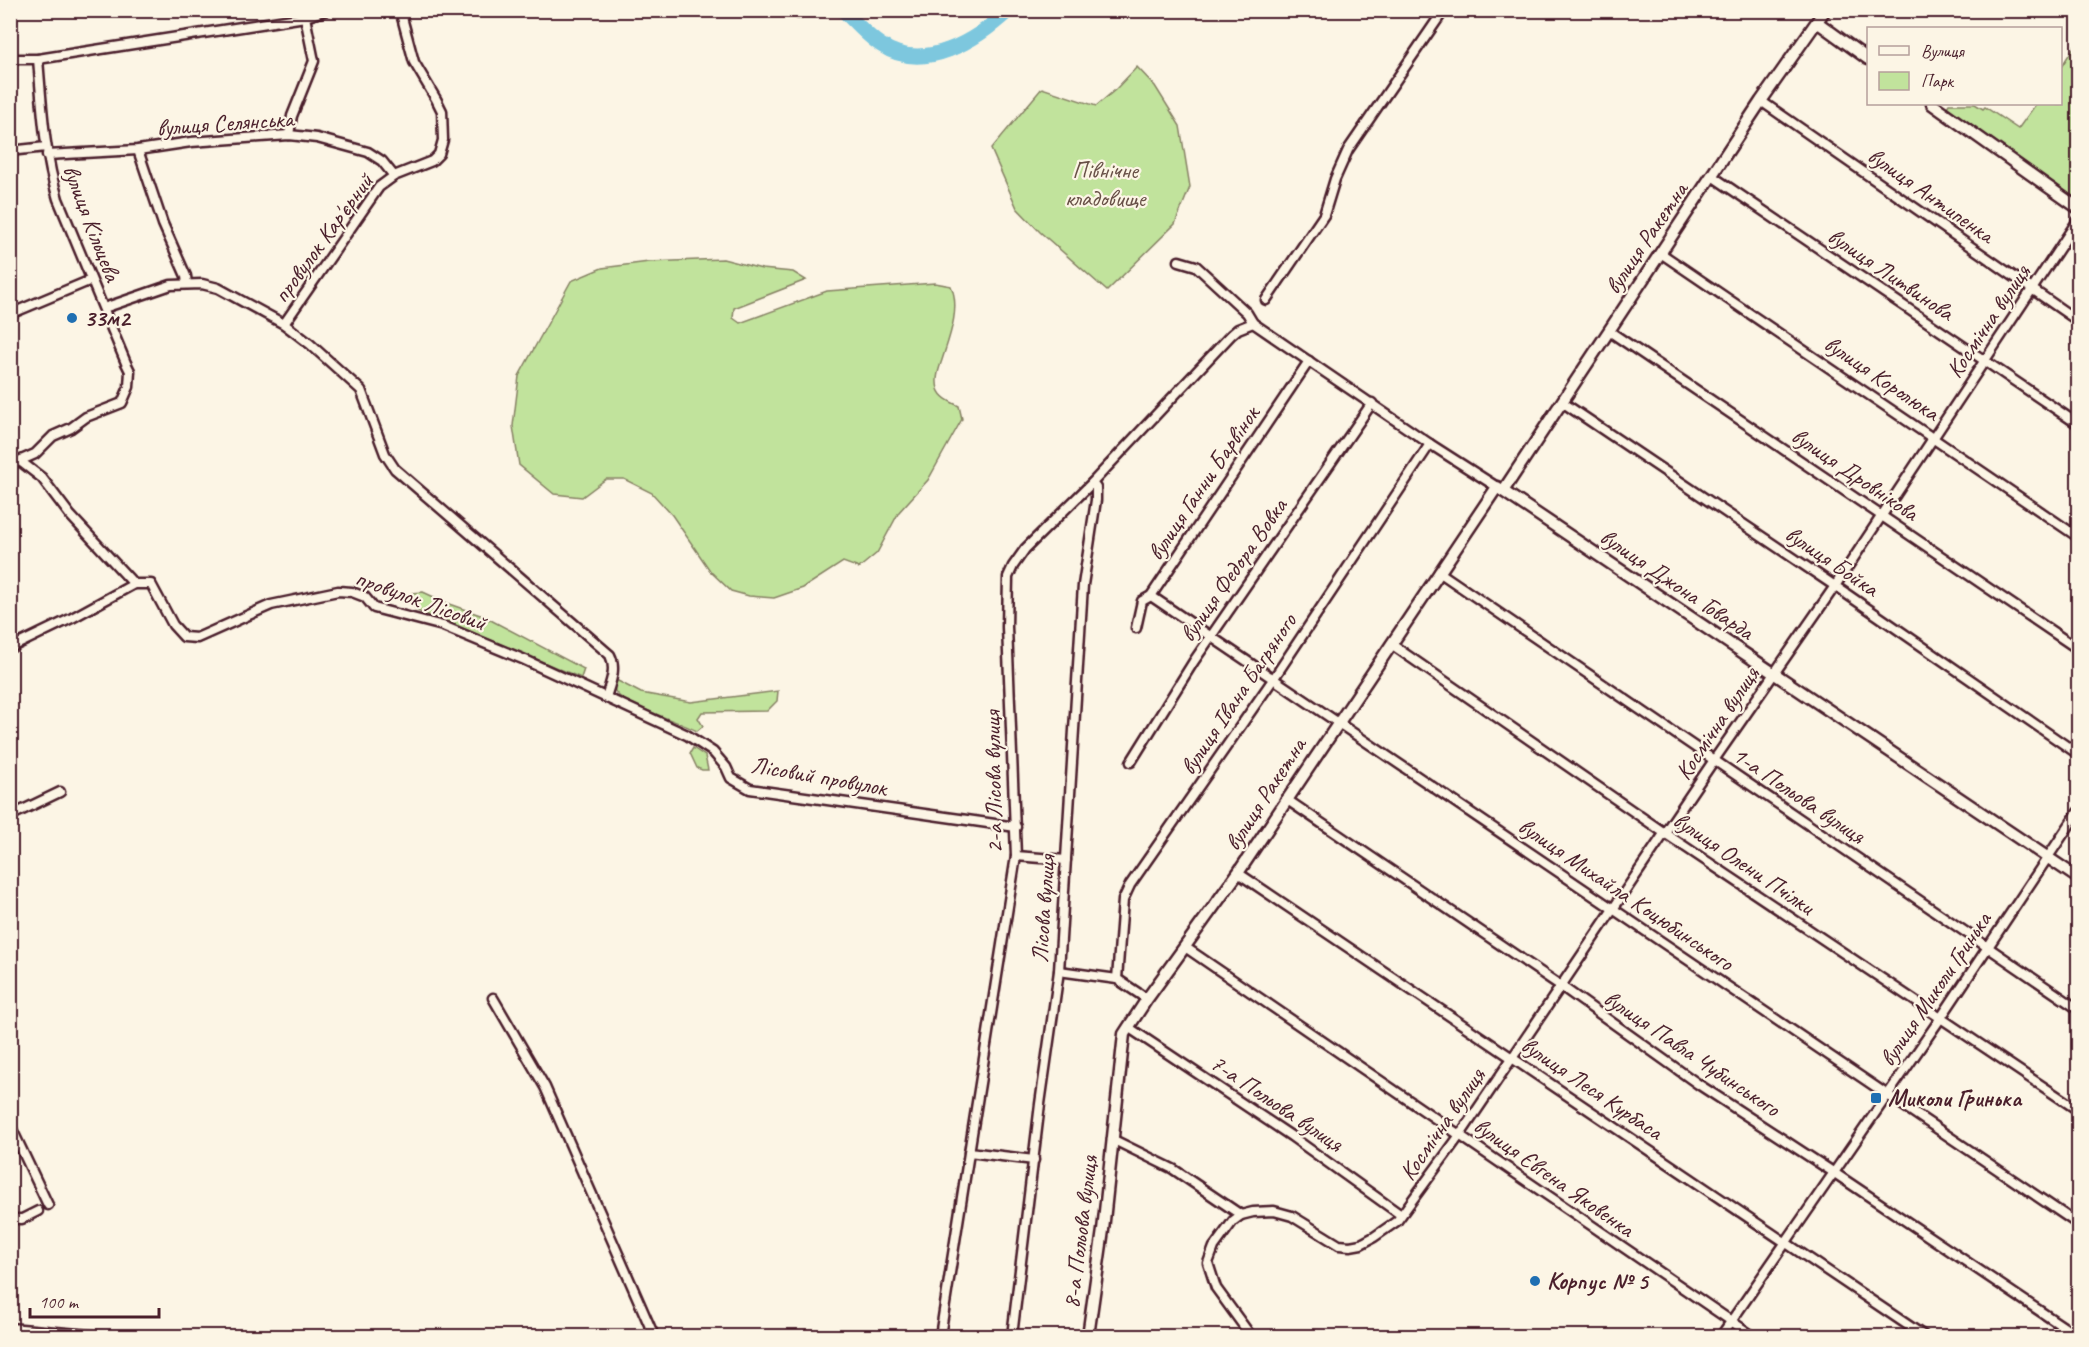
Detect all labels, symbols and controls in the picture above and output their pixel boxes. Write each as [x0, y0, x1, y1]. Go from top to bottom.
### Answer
legend [1867, 27, 2062, 105]
text: Вулиця [1921, 40, 1965, 62]
text: Парк [1921, 70, 1955, 92]
street label: вулиця Селянська [156, 103, 296, 143]
street label: вулиця Антипенка [1862, 140, 2002, 251]
park label: Північне кладовище [1065, 155, 1147, 213]
street label: вулиця Кільцева [56, 160, 128, 287]
street label: провулок Кар'єрний [266, 166, 381, 309]
street label: вулиця Ракетна [1598, 175, 1696, 300]
street label: вулиця Литвинова [1822, 221, 1961, 328]
street label: Космічна вулиця [1939, 257, 2038, 383]
place label: 33м2 [84, 303, 132, 333]
marker: 33м2 [65, 311, 79, 325]
street label: вулиця Королюка [1819, 328, 1947, 428]
street label: вулиця Ганни Барвінок [1140, 398, 1267, 566]
street label: вулиця Дровнікова [1786, 421, 1925, 528]
street label: вулиця Федора Вовка [1172, 491, 1294, 648]
street label: вулиця Бойка [1779, 519, 1886, 604]
street label: вулиця Джона Говарда [1594, 522, 1761, 647]
street label: провулок Лісовий [351, 562, 493, 638]
street label: вулиця Івана Багряного [1173, 606, 1304, 780]
street label: Космічна вулиця [1668, 659, 1767, 785]
street label: 2-а Лісова вулиця [977, 709, 1009, 854]
street label: вулиця Ракетна [1217, 730, 1314, 856]
street label: 1-а Польова вулиця [1727, 740, 1872, 851]
street label: Лісовий провулок [749, 749, 891, 803]
street label: вулиця Олени Пчілки [1668, 805, 1822, 922]
street label: вулиця Михайла Коцюбинського [1513, 811, 1741, 978]
street label: Лісова вулиця [1024, 853, 1062, 964]
street label: вулиця Миколи Гринька [1872, 905, 1998, 1072]
street label: вулиця Павла Чубинського [1598, 983, 1787, 1124]
street label: вулиця Леся Курбаса [1516, 1030, 1670, 1147]
street label: 7-а Польова вулиця [1205, 1048, 1350, 1159]
street label: Космічна вулиця [1392, 1061, 1492, 1186]
place label: Миколи Гринька [1888, 1083, 2023, 1113]
marker: Миколи Гринька [1869, 1091, 1883, 1105]
street label: вулиця Євгена Яковенка [1468, 1111, 1641, 1244]
street label: 8-а Польова вулиця [1056, 1153, 1104, 1310]
place label: Корпус № 5 [1547, 1266, 1650, 1296]
marker: Корпус № 5 [1528, 1274, 1542, 1288]
scale bar [30, 1281, 159, 1319]
text: 100 m [39, 1291, 80, 1313]

